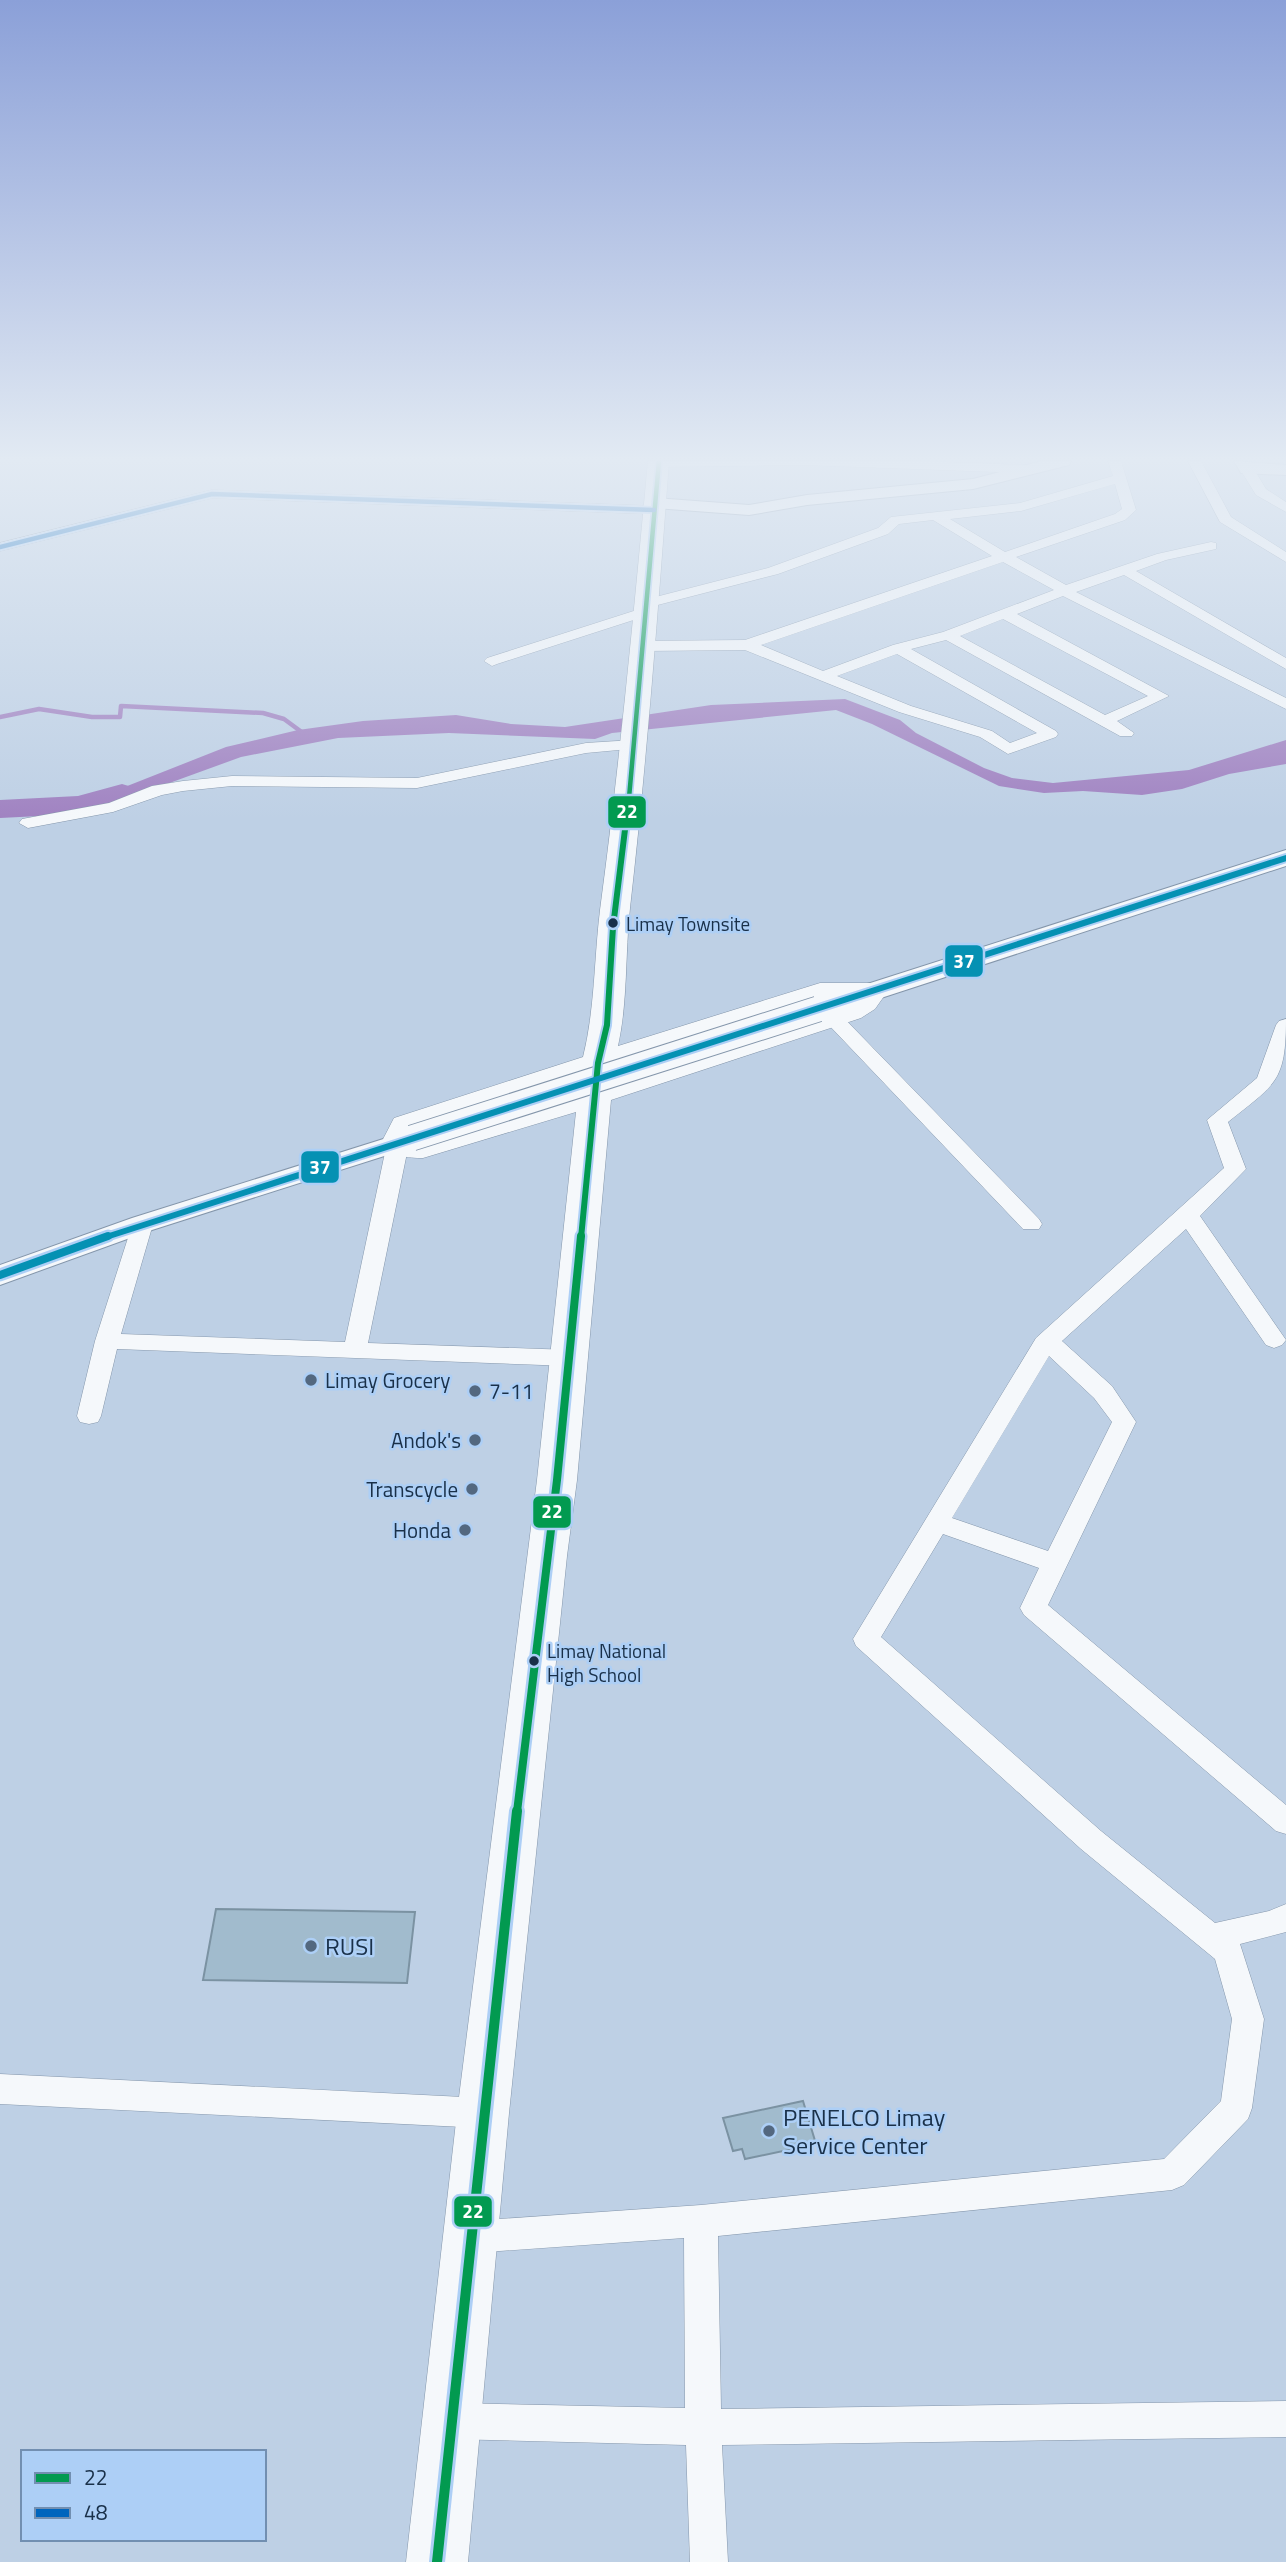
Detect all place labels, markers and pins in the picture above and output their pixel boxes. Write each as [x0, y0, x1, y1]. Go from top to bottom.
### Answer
place label: Limay Townsite [626, 909, 750, 938]
marker: Limay Townsite [606, 916, 620, 930]
place label: Limay Grocery [325, 1364, 451, 1396]
marker: Limay Grocery [303, 1372, 319, 1388]
place label: 7-11 [489, 1375, 533, 1407]
marker: 7-11 [467, 1383, 483, 1399]
place label: Andok's [391, 1424, 461, 1456]
marker: Andok's [467, 1432, 483, 1448]
place label: Transcycle [366, 1473, 458, 1505]
marker: Transcycle [464, 1481, 480, 1497]
place label: Honda [393, 1514, 451, 1546]
marker: Honda [457, 1522, 473, 1538]
place label: Limay National High School [547, 1636, 666, 1689]
marker: Limay National High School [527, 1654, 541, 1668]
place label: RUSI [325, 1928, 374, 1964]
marker: RUSI [303, 1938, 319, 1954]
place label: PENELCO Limay Service Center [783, 2099, 946, 2163]
marker: PENELCO Limay Service Center [761, 2123, 777, 2139]

